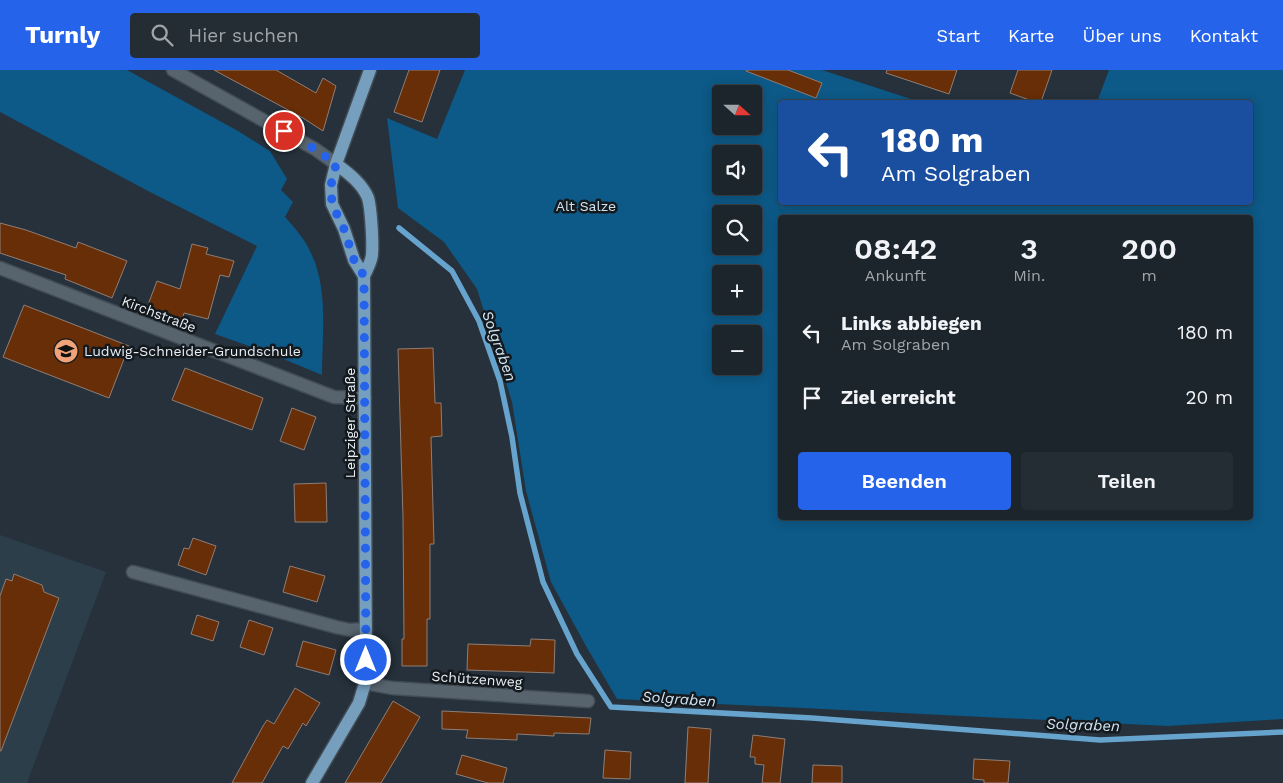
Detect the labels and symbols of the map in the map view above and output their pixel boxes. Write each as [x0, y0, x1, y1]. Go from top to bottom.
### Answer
north arrow [712, 85, 762, 135]
pin [263, 110, 305, 152]
park label: Alt Salze [556, 198, 616, 214]
street label: Kirchstraße [120, 292, 198, 336]
water label: Solgraben [478, 308, 520, 384]
school or university icon: Ludwig-Schneider-Grundschule [53, 338, 79, 364]
place label: Ludwig-Schneider-Grundschule [84, 343, 301, 359]
street label: Leipziger Straße [342, 368, 358, 478]
position arrow [339, 633, 391, 685]
street label: Schützenweg [431, 668, 523, 690]
water label: Solgraben [642, 687, 716, 711]
water label: Solgraben [1046, 715, 1120, 735]

